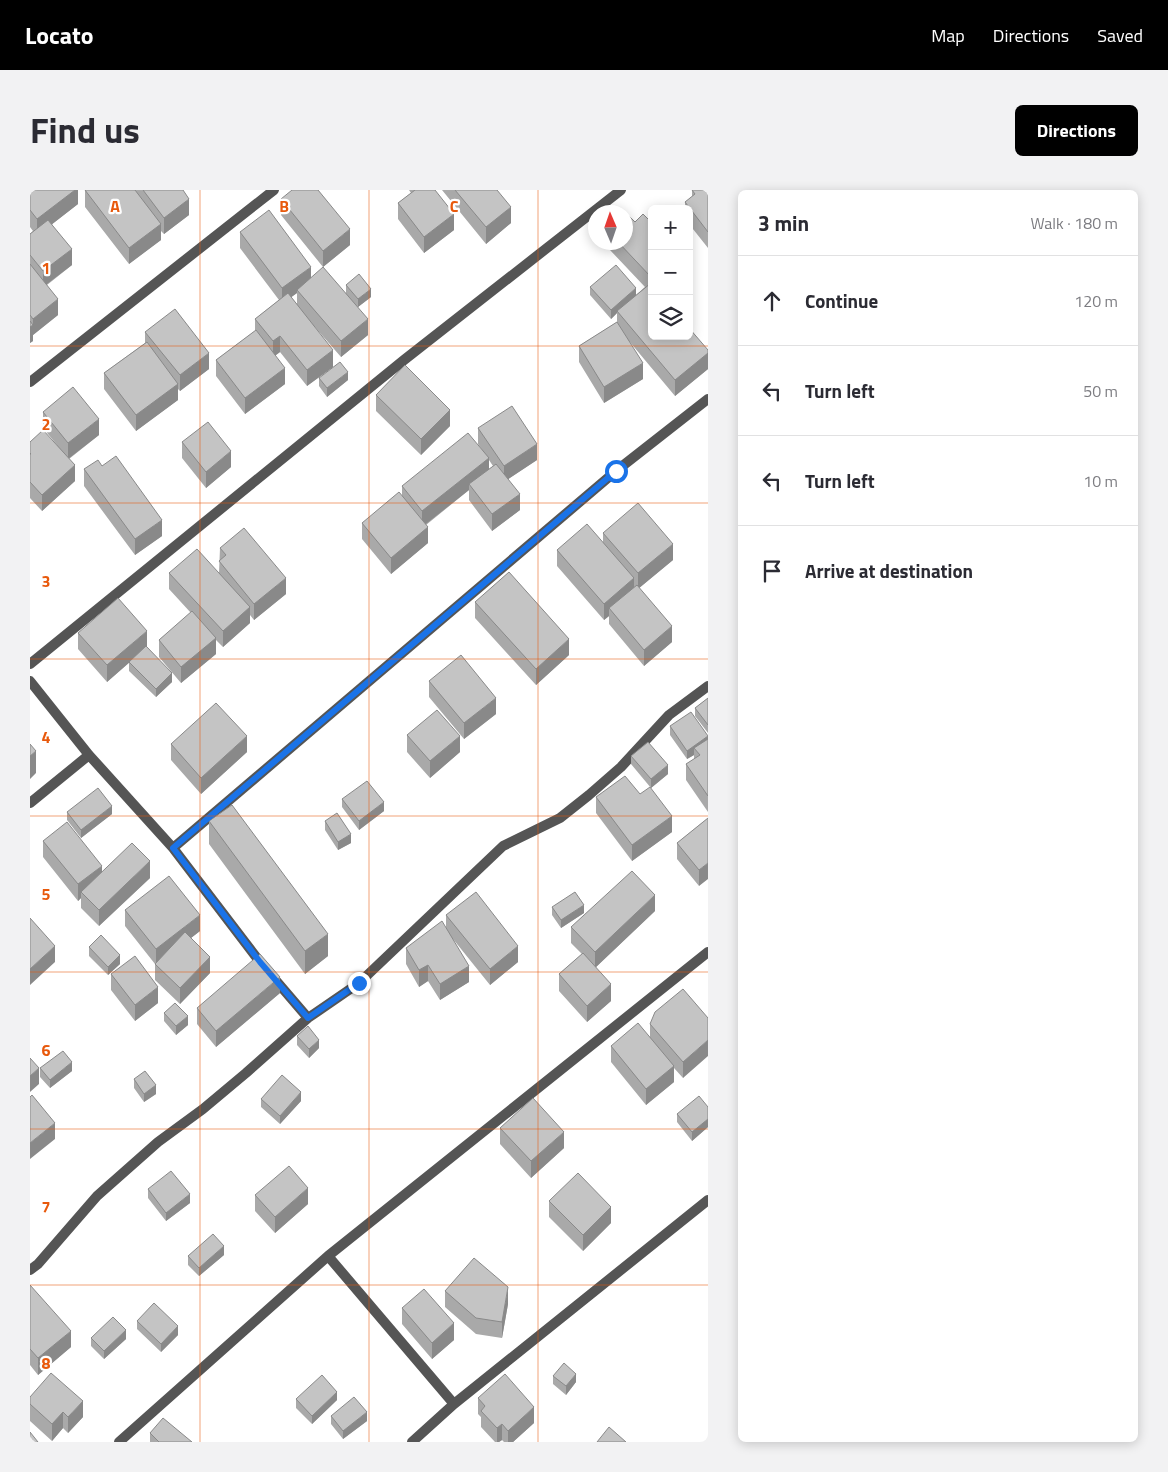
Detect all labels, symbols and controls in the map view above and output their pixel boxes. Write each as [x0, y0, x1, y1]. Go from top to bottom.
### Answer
text: Locato [25, 17, 94, 53]
text: Map [931, 22, 965, 49]
text: Directions [993, 22, 1069, 49]
text: Saved [1097, 22, 1143, 49]
text: Find us [30, 103, 140, 157]
button: Directions [1015, 105, 1138, 156]
text: A [110, 194, 120, 218]
text: B [279, 194, 289, 218]
text: C [450, 194, 459, 218]
north arrow [588, 205, 633, 250]
map controls [648, 205, 693, 340]
button: + [648, 205, 693, 250]
text: 3 min [758, 207, 809, 239]
text: Walk · 180 m [1030, 211, 1118, 235]
button: − [648, 250, 693, 295]
text: 1 [42, 256, 50, 280]
text: Continue [805, 286, 878, 315]
icon: ahead [758, 287, 786, 315]
text: 120 m [1074, 289, 1118, 313]
button: layers [648, 295, 693, 340]
text: Turn left [805, 376, 875, 405]
icon: left [758, 377, 786, 405]
text: 50 m [1083, 379, 1118, 403]
text: 2 [42, 412, 50, 436]
route start [605, 460, 628, 483]
text: Turn left [805, 466, 875, 495]
icon: left [758, 467, 786, 495]
text: 10 m [1083, 469, 1118, 493]
text: Arrive at destination [805, 556, 973, 585]
icon: arrive [758, 557, 786, 585]
text: 3 [42, 569, 50, 593]
text: 4 [42, 725, 51, 749]
text: 5 [42, 882, 51, 906]
route end [348, 972, 371, 995]
text: 6 [42, 1038, 51, 1062]
text: 7 [42, 1195, 50, 1219]
text: 8 [42, 1351, 51, 1375]

